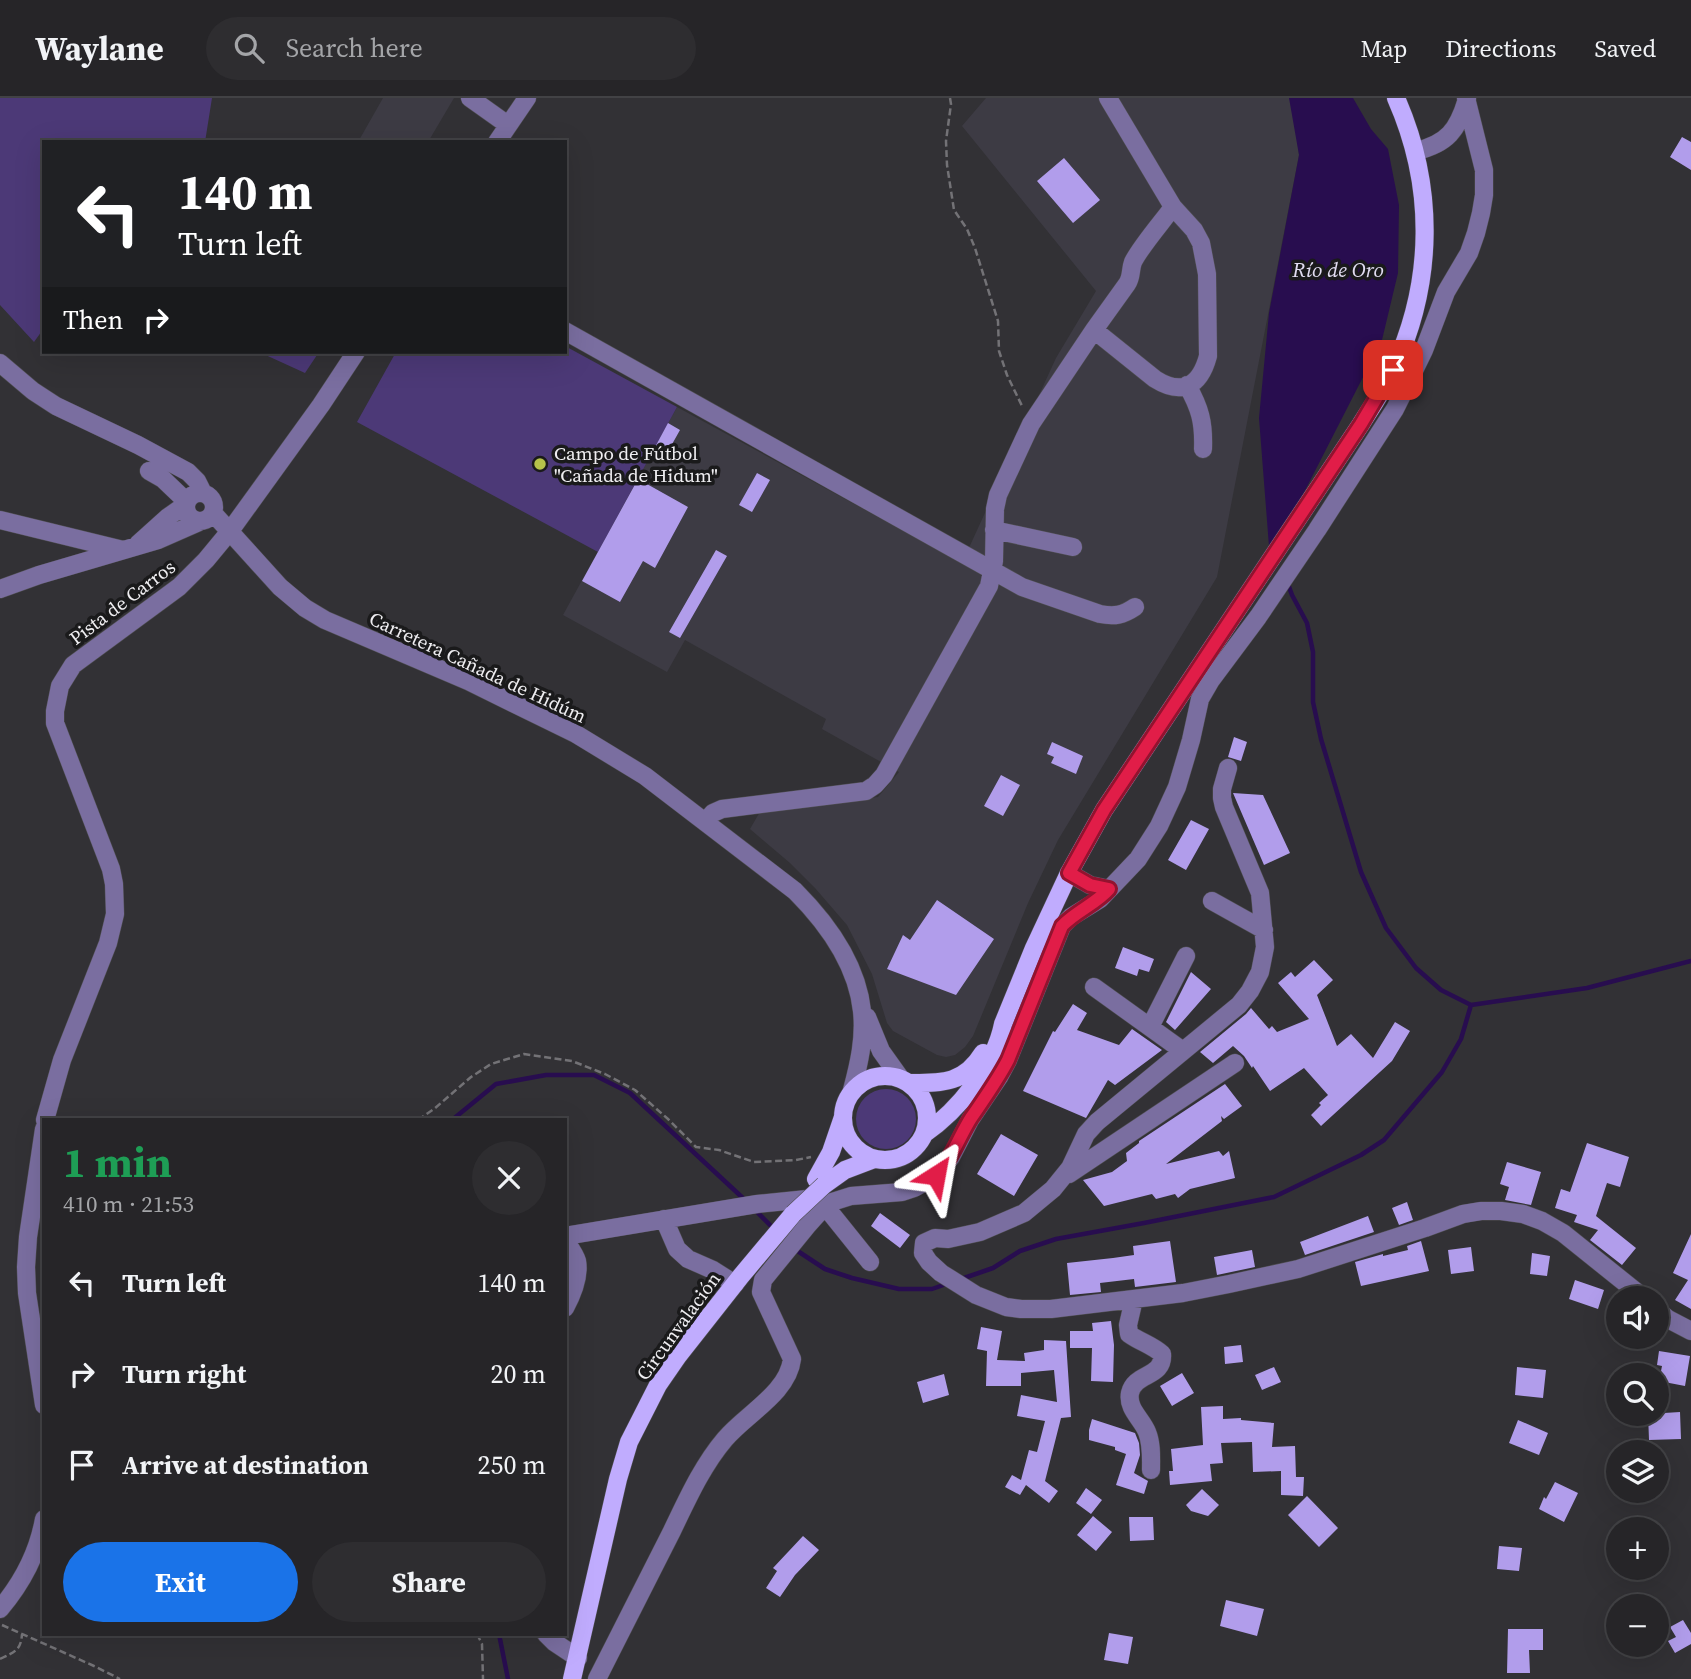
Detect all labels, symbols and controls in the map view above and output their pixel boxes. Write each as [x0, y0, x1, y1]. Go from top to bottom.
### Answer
search box [206, 17, 696, 80]
text: Waylane [35, 26, 164, 71]
icon: search [230, 29, 268, 67]
text: Search here [286, 30, 423, 66]
text: Map [1360, 32, 1407, 65]
text: Directions [1445, 32, 1556, 65]
text: Saved [1594, 32, 1656, 65]
text: 140 m [178, 158, 313, 225]
icon: left [63, 168, 154, 259]
text: Turn left [178, 222, 302, 266]
water label: Río de Oro [1291, 255, 1384, 284]
icon: right [137, 301, 175, 339]
text: Then [63, 302, 123, 338]
pin [1363, 340, 1423, 400]
icon: arrive [1374, 351, 1412, 389]
place label: Campo de Fútbol "Cañada de Hidum" [554, 440, 718, 488]
marker: Campo de Fútbol "Cañada de Hidum" [532, 456, 548, 472]
street label: Pista de Carros [64, 554, 180, 650]
street label: Carretera Cañada de Hidúm [365, 605, 591, 729]
text: 1 min [63, 1133, 172, 1191]
position arrow [899, 1138, 973, 1212]
button: close [472, 1141, 546, 1215]
text: 410 m · 21:53 [63, 1188, 194, 1220]
icon: left [63, 1264, 101, 1302]
text: Turn left [122, 1265, 226, 1301]
text: 140 m [478, 1265, 546, 1301]
street label: Circunvalación [630, 1267, 726, 1385]
map controls [1606, 1286, 1669, 1657]
button: sound [1606, 1286, 1669, 1349]
icon: right [63, 1355, 101, 1393]
text: Turn right [122, 1356, 246, 1392]
text: 20 m [491, 1356, 546, 1392]
button: search [1606, 1363, 1669, 1426]
button: layers [1606, 1440, 1669, 1503]
icon: arrive [63, 1446, 101, 1484]
text: Arrive at destination [122, 1447, 369, 1483]
text: 250 m [478, 1447, 546, 1483]
button: + [1606, 1517, 1669, 1580]
button: Exit [63, 1542, 298, 1622]
button: Share [312, 1542, 546, 1622]
button: − [1606, 1594, 1669, 1657]

